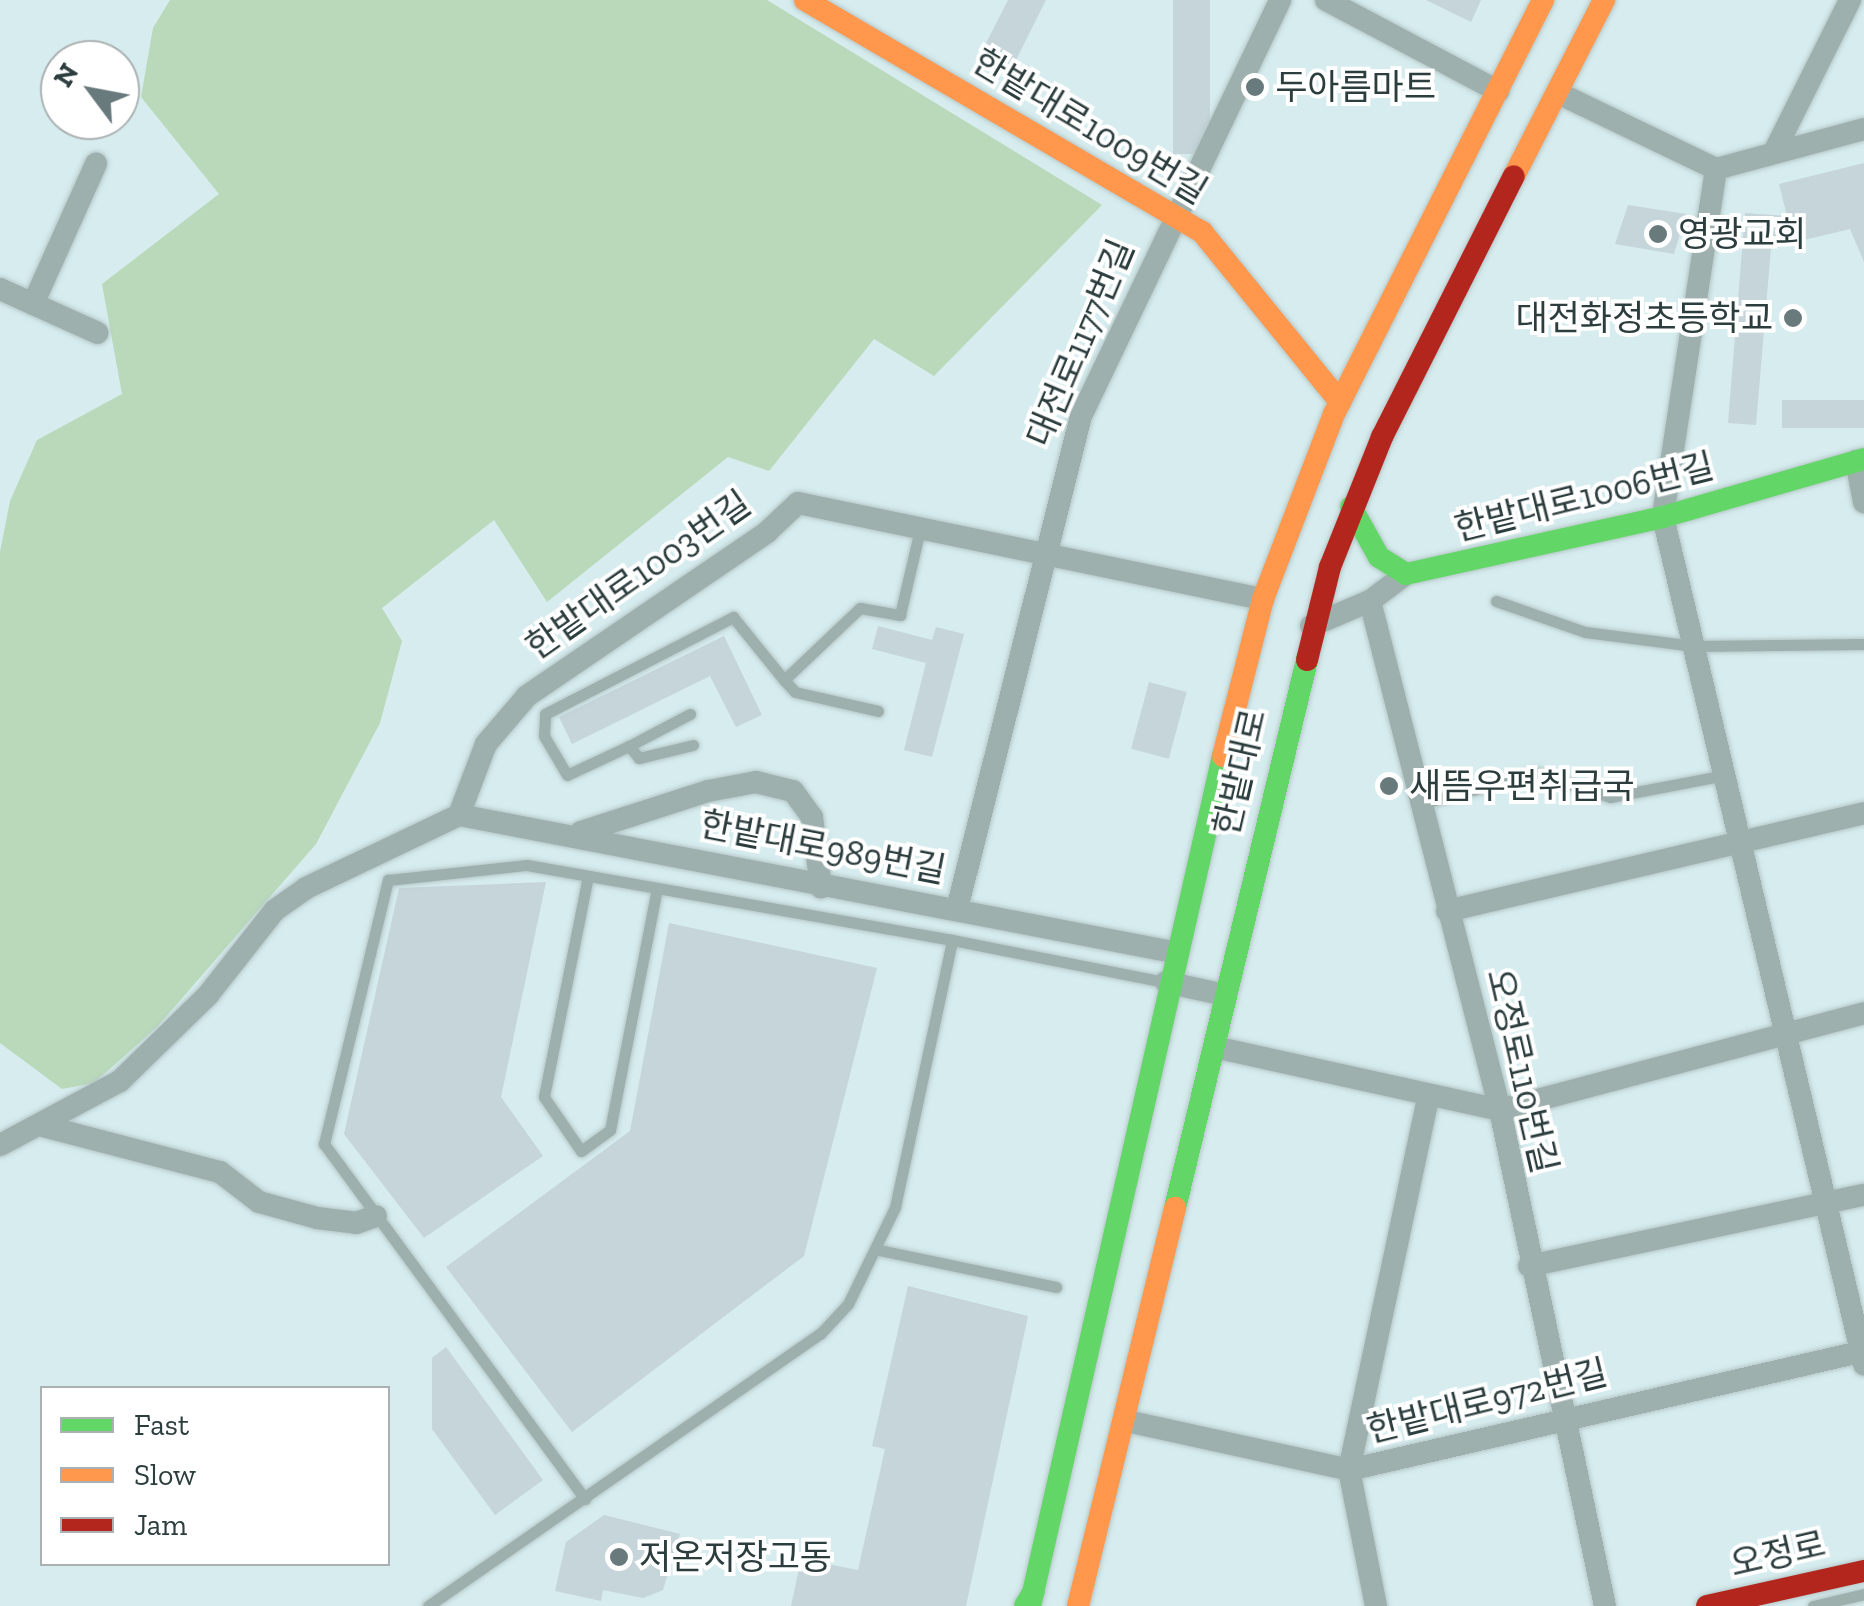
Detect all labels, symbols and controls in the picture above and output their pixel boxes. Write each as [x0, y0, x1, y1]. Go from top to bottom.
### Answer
north arrow [40, 40, 140, 140]
street label: 한밭대로1009번길 [965, 40, 1215, 212]
text: N [46, 57, 85, 93]
place label: 두아름마트 [1275, 66, 1436, 108]
marker: 두아름마트 [1244, 76, 1266, 98]
place label: 영광교회 [1678, 213, 1807, 255]
marker: 영광교회 [1647, 223, 1669, 245]
street label: 대전로1177번길 [1018, 233, 1142, 453]
place label: 대전화정초등학교 [1515, 297, 1773, 339]
marker: 대전화정초등학교 [1782, 307, 1804, 329]
street label: 한밭대로1006번길 [1450, 444, 1718, 550]
street label: 한밭대로1003번길 [518, 482, 758, 668]
street label: 한밭대로 [1205, 705, 1275, 839]
place label: 새뜸우편취급국 [1409, 765, 1634, 807]
marker: 새뜸우편취급국 [1378, 775, 1400, 797]
street label: 한밭대로989번길 [697, 803, 949, 891]
street label: 오정로110번길 [1478, 965, 1566, 1177]
street label: 한밭대로972번길 [1362, 1351, 1612, 1451]
legend [40, 1386, 390, 1566]
text: Fast [134, 1407, 189, 1443]
text: Slow [134, 1457, 196, 1493]
text: Jam [134, 1507, 187, 1543]
street label: 오정로 [1726, 1523, 1830, 1585]
place label: 저온저장고동 [639, 1536, 832, 1578]
marker: 저온저장고동 [608, 1546, 630, 1568]

